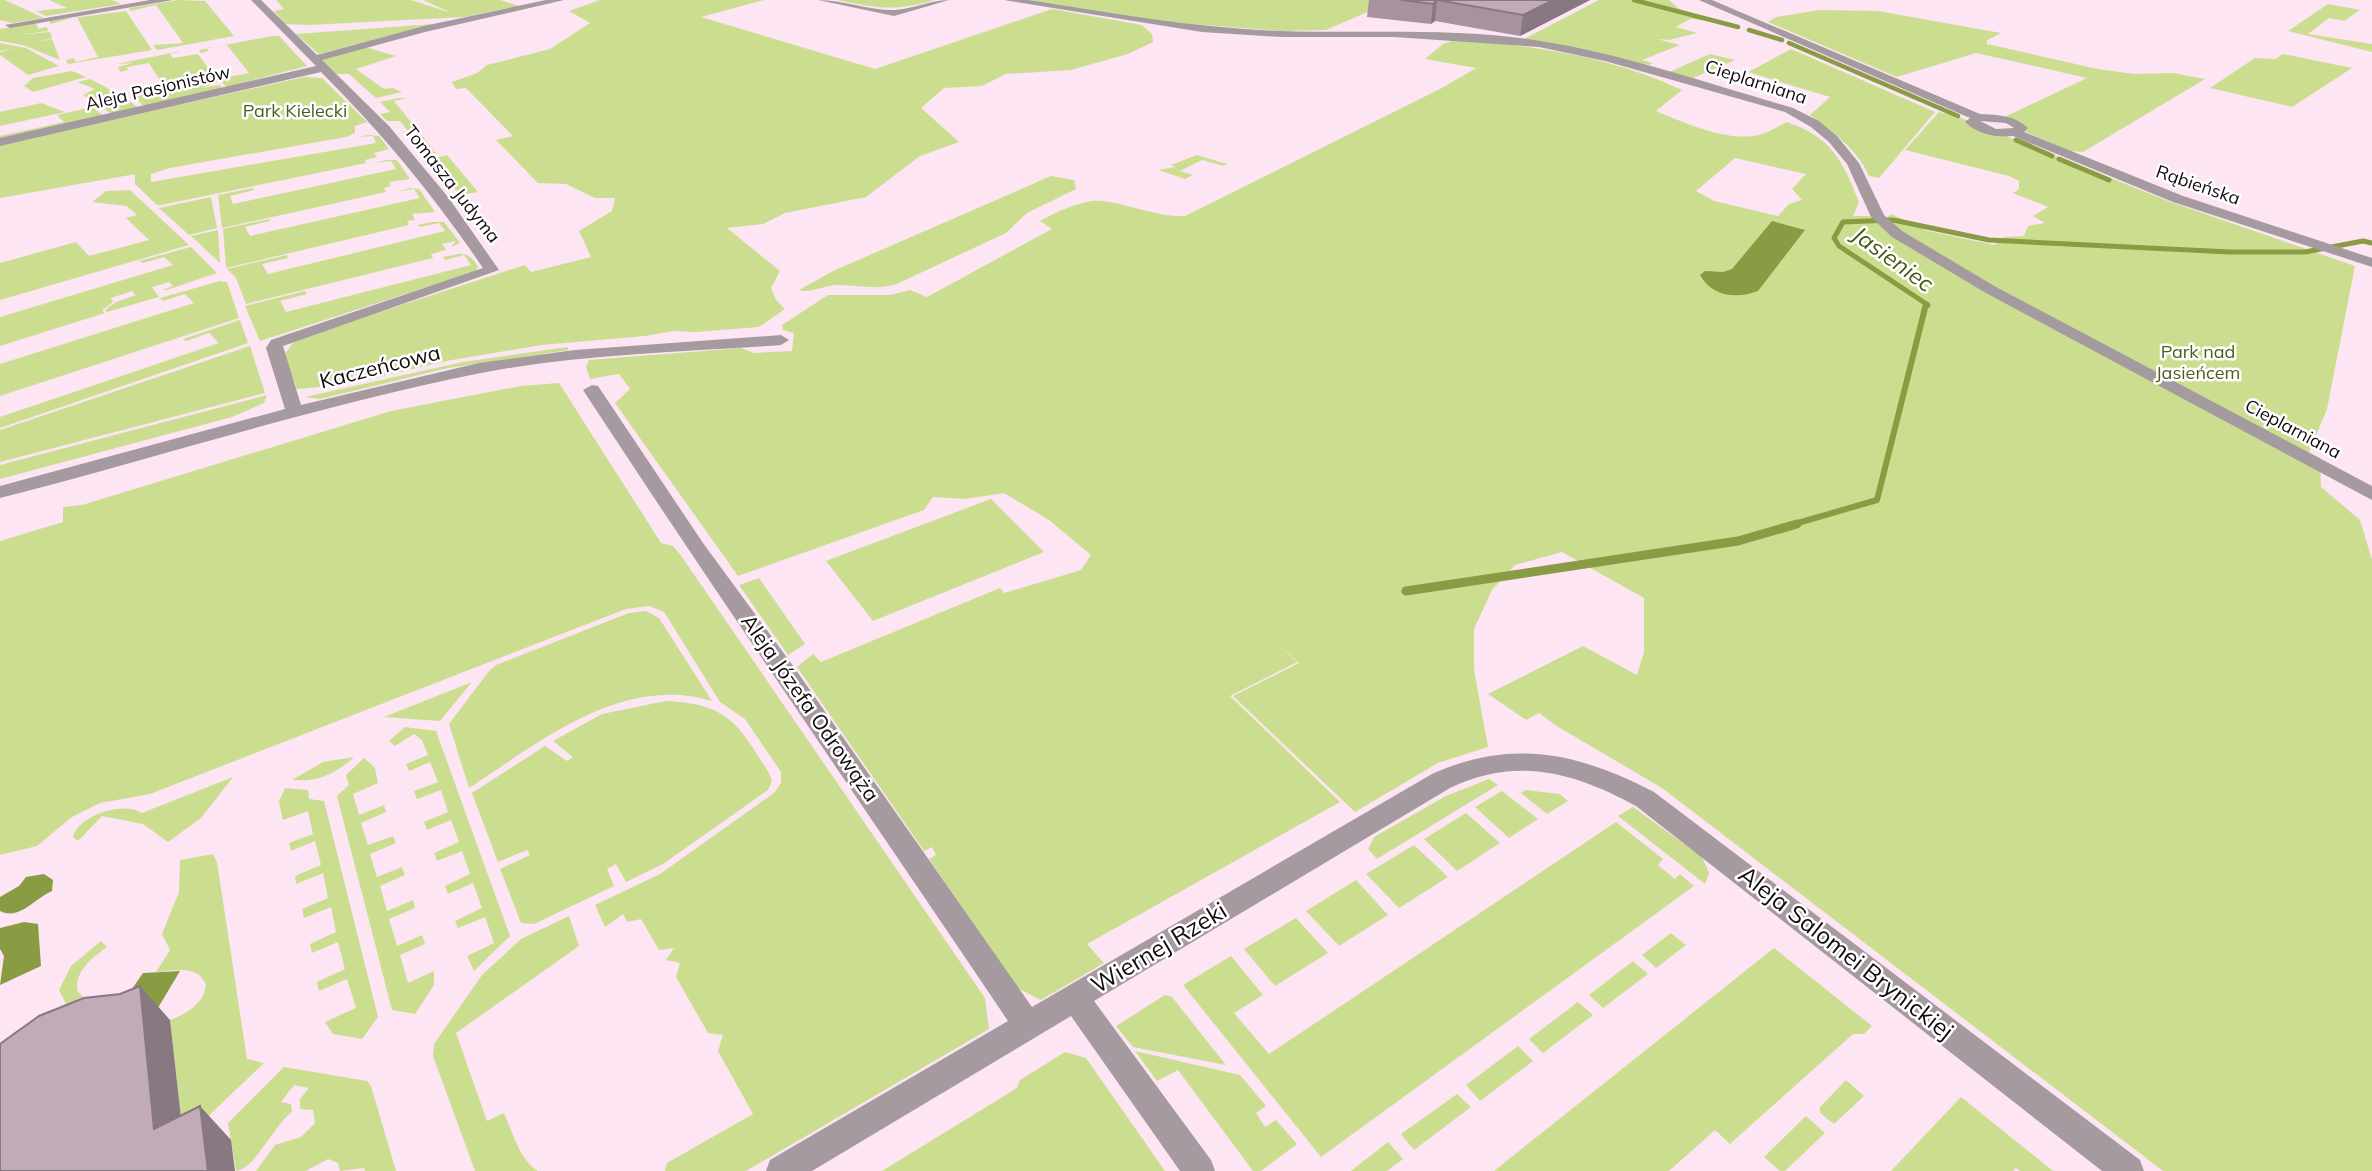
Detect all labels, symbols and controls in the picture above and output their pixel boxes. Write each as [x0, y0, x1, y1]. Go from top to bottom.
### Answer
street label: Cieplarniana [1702, 54, 1810, 109]
street label: Aleja Pasjonistów [83, 60, 233, 115]
park label: Park Kielecki [243, 99, 347, 122]
street label: Tomasza Judyma [399, 120, 506, 247]
street label: Rąbieńska [2153, 159, 2243, 210]
water label: Jasieniec [1845, 218, 1940, 298]
street label: Kaczeńcowa [317, 338, 443, 394]
park label: Park nad Jasieńcem [2156, 340, 2240, 384]
street label: Cieplarniana [2241, 394, 2345, 464]
street label: Aleja Józefa Odrowąża [736, 609, 885, 806]
street label: Aleja Salomei Brynickiej [1733, 859, 1960, 1046]
street label: Wiernej Rzeki [1085, 895, 1232, 999]

